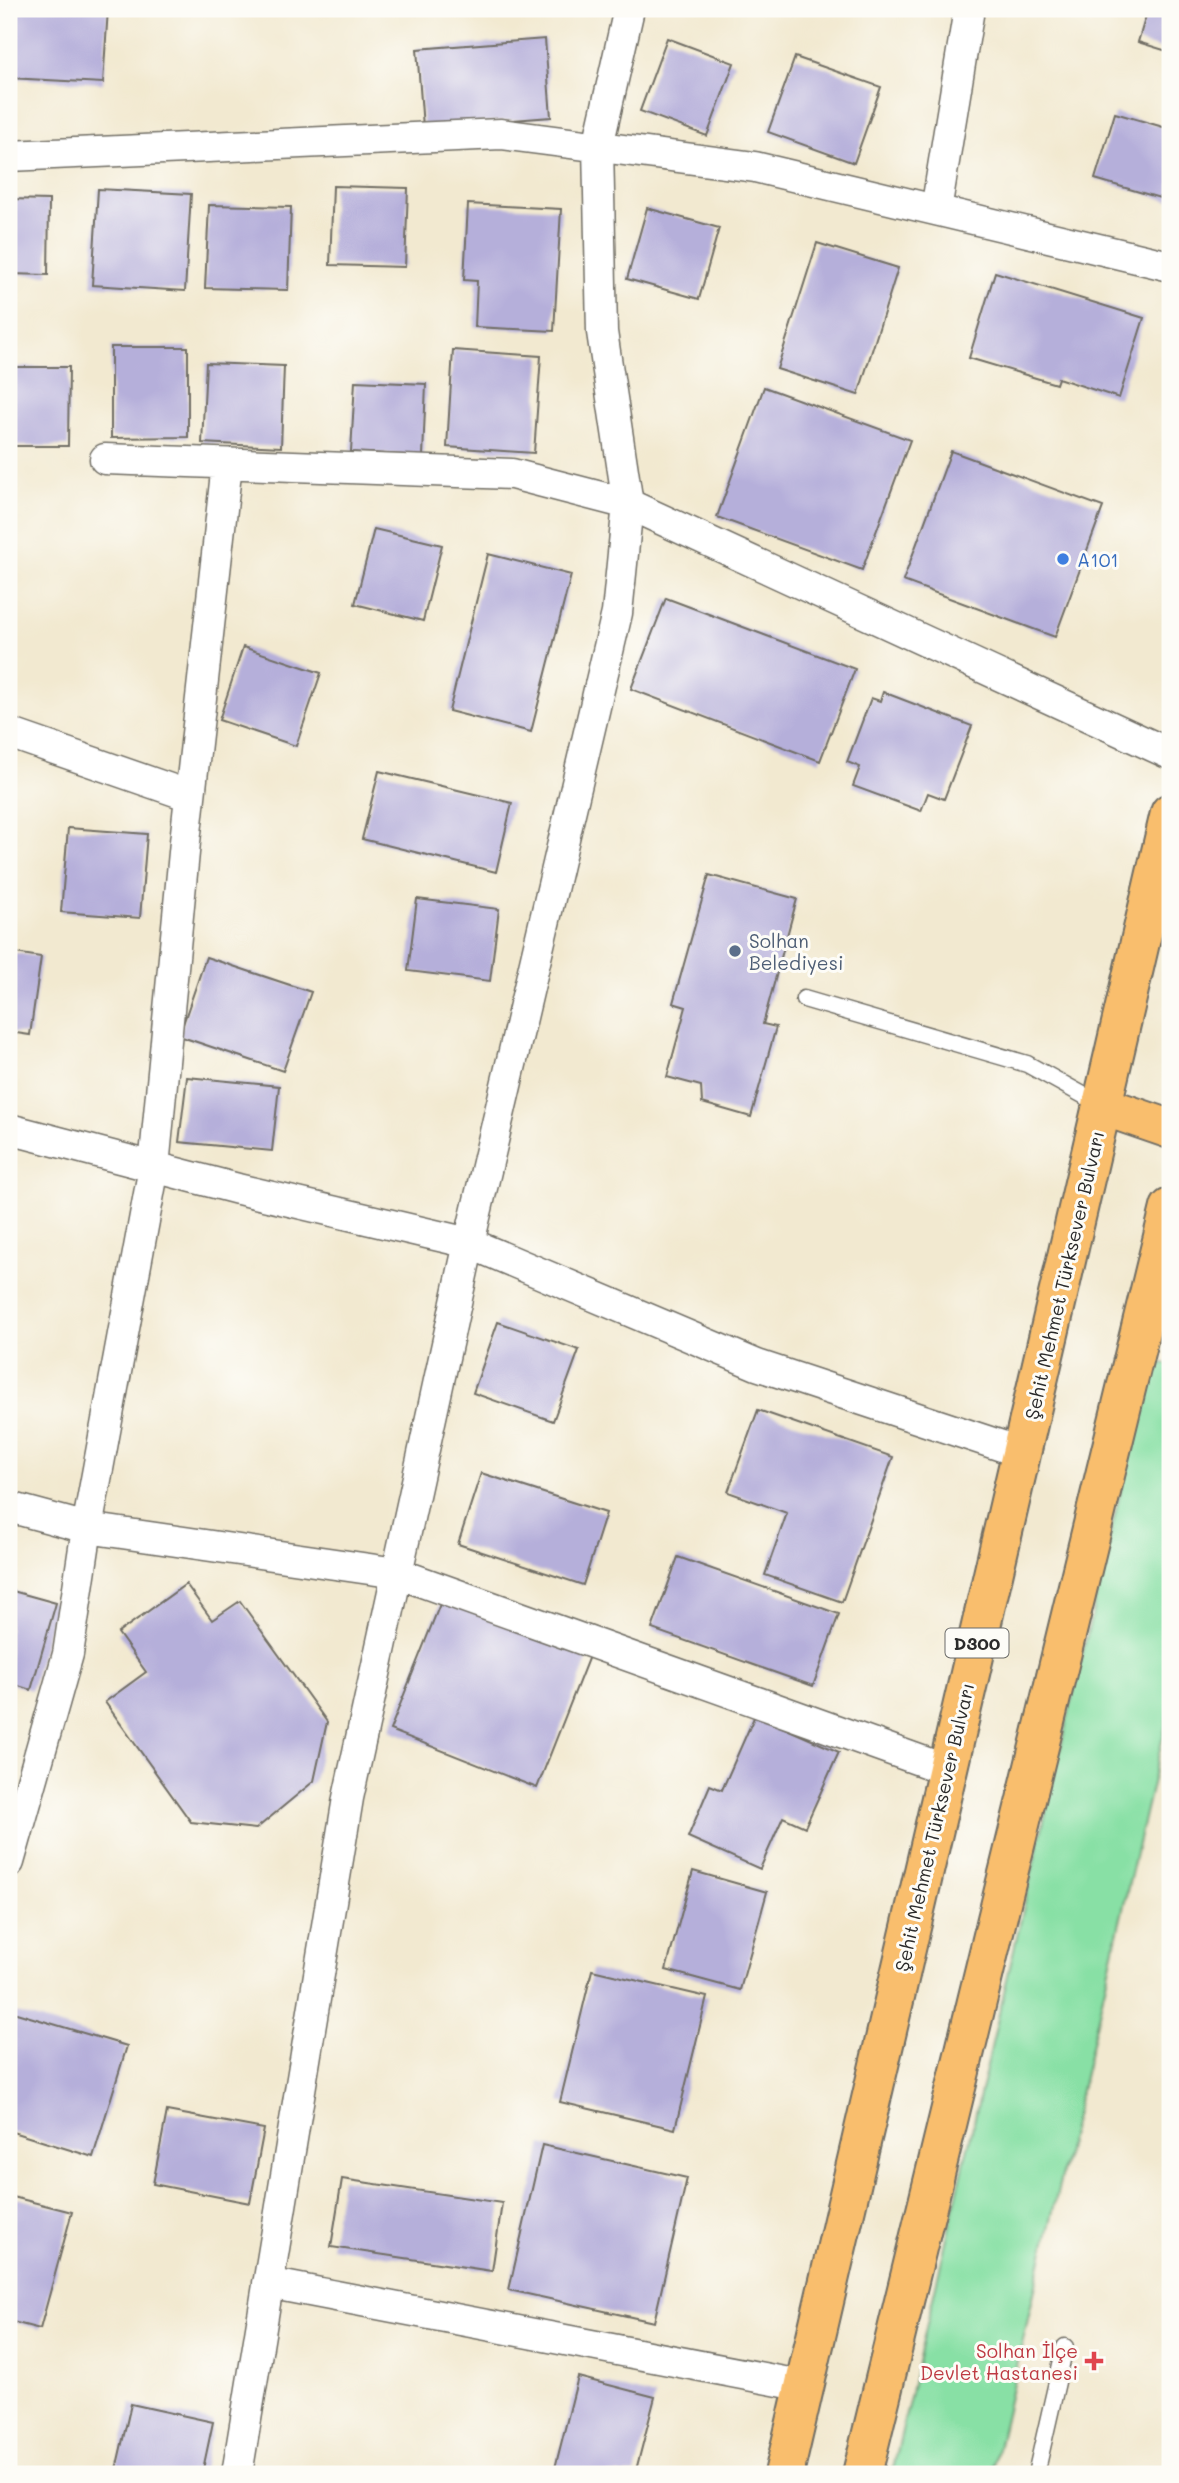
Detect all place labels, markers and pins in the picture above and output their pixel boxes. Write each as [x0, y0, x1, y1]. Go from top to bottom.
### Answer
place label: A101 [1077, 547, 1119, 572]
marker: A101 [1055, 551, 1071, 567]
place label: Solhan Belediyesi [749, 928, 844, 975]
marker: Solhan Belediyesi [727, 943, 743, 959]
place label: Solhan İlçe Devlet Hastanesi [920, 2338, 1078, 2385]
marker: Solhan İlçe Devlet Hastanesi [1084, 2351, 1104, 2371]

